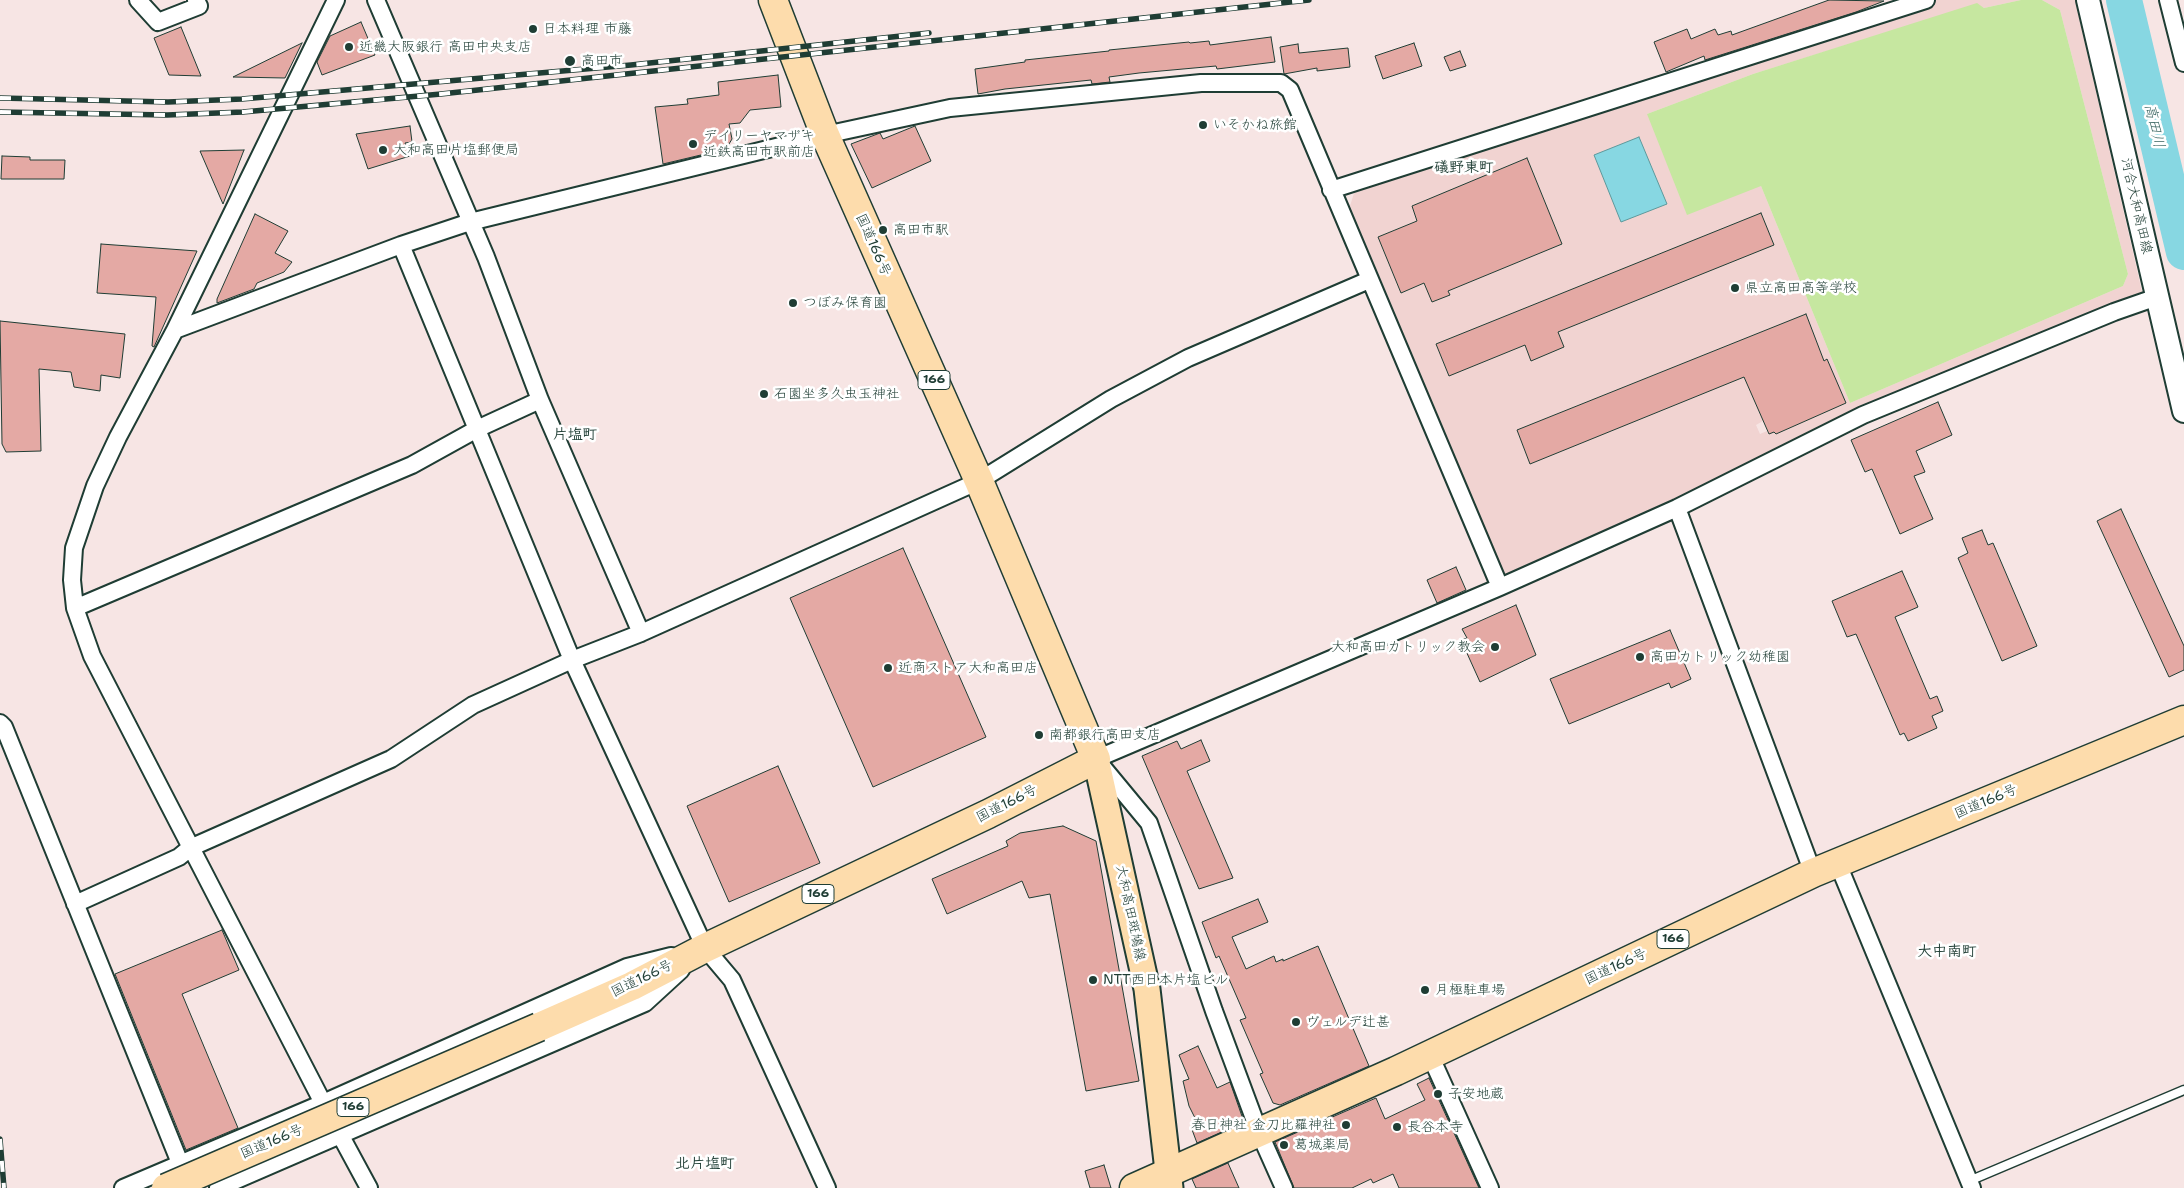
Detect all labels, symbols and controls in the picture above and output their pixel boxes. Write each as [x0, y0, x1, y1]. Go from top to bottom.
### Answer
place label: 日本料理 市藤 [543, 21, 632, 37]
marker: 日本料理 市藤 [527, 23, 539, 35]
place label: 近畿大阪銀行 高田中央支店 [359, 39, 532, 55]
marker: 近畿大阪銀行 高田中央支店 [343, 41, 355, 53]
place label: 高田市 [581, 53, 623, 69]
marker: 高田市 [563, 54, 577, 68]
water label: 高田川 [2140, 102, 2168, 150]
place label: いそかね旅館 [1213, 117, 1297, 133]
marker: いそかね旅館 [1197, 119, 1209, 131]
place label: デイリーヤマザキ 近鉄高田市駅前店 [703, 128, 815, 160]
marker: デイリーヤマザキ 近鉄高田市駅前店 [687, 138, 699, 150]
place label: 大和高田片塩郵便局 [393, 142, 519, 158]
marker: 大和高田片塩郵便局 [377, 144, 389, 156]
street label: 河合大和高田線 [2117, 156, 2155, 256]
district label: 礒野東町 [1434, 159, 1494, 177]
street label: 国道166号 [852, 211, 894, 279]
place label: 高田市駅 [893, 222, 949, 238]
marker: 高田市駅 [877, 224, 889, 236]
place label: 県立高田高等学校 [1745, 280, 1857, 296]
marker: 県立高田高等学校 [1729, 282, 1741, 294]
place label: つぼみ保育園 [803, 295, 887, 311]
marker: つぼみ保育園 [787, 297, 799, 309]
road number: 166 [918, 370, 950, 390]
place label: 石園坐多久虫玉神社 [774, 386, 900, 402]
marker: 石園坐多久虫玉神社 [758, 388, 770, 400]
district label: 片塩町 [553, 426, 597, 444]
place label: 大和高田カトリック教会 [1331, 639, 1485, 655]
marker: 大和高田カトリック教会 [1489, 641, 1501, 653]
place label: 高田カトリック幼稚園 [1650, 649, 1790, 665]
marker: 高田カトリック幼稚園 [1634, 651, 1646, 663]
place label: 近商ストア大和高田店 [898, 660, 1038, 676]
marker: 近商ストア大和高田店 [882, 662, 894, 674]
place label: 南都銀行高田支店 [1049, 727, 1161, 743]
marker: 南都銀行高田支店 [1033, 729, 1045, 741]
street label: 国道166号 [974, 781, 1040, 827]
street label: 国道166号 [1952, 781, 2020, 823]
street label: 大和高田斑鳩線 [1112, 863, 1148, 963]
road number: 166 [802, 884, 834, 904]
road number: 166 [1657, 930, 1689, 949]
district label: 大中南町 [1917, 943, 1977, 961]
street label: 国道166号 [1582, 945, 1650, 989]
street label: 国道166号 [608, 957, 676, 1001]
place label: NTT西日本片塩ビル [1103, 972, 1229, 988]
marker: NTT西日本片塩ビル [1087, 974, 1099, 986]
place label: 月極駐車場 [1435, 982, 1505, 998]
marker: 月極駐車場 [1419, 984, 1431, 996]
place label: ヴェルデ辻甚 [1306, 1014, 1390, 1030]
marker: ヴェルデ辻甚 [1290, 1016, 1302, 1028]
place label: 子安地蔵 [1448, 1086, 1504, 1102]
marker: 子安地蔵 [1432, 1088, 1444, 1100]
road number: 166 [337, 1098, 369, 1116]
place label: 春日神社 金刀比羅神社 [1191, 1117, 1336, 1133]
marker: 春日神社 金刀比羅神社 [1340, 1119, 1352, 1131]
place label: 長谷本寺 [1407, 1119, 1463, 1135]
street label: 国道166号 [238, 1121, 306, 1163]
marker: 長谷本寺 [1391, 1121, 1403, 1133]
place label: 葛城薬局 [1294, 1137, 1350, 1153]
marker: 葛城薬局 [1278, 1139, 1290, 1151]
district label: 北片塩町 [675, 1155, 735, 1173]

